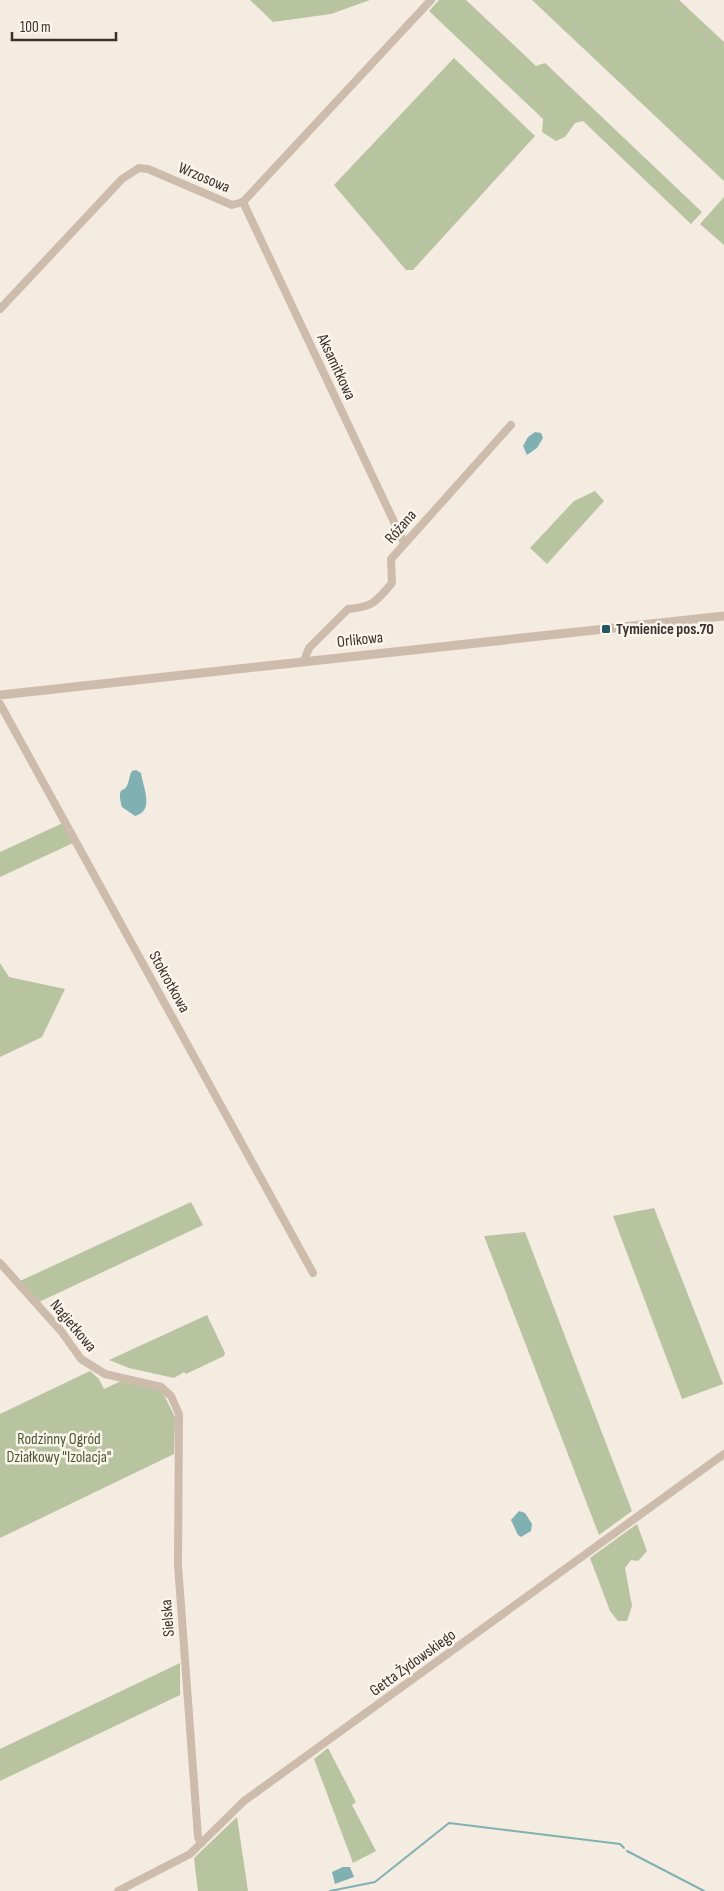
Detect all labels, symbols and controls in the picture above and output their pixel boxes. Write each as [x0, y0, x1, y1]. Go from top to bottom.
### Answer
scale bar [12, 10, 116, 42]
text: 100 m [20, 18, 51, 37]
street label: Wrzosowa [175, 159, 233, 197]
street label: Aksamitkowa [312, 330, 359, 403]
street label: Różana [381, 506, 421, 548]
place label: Tymienice pos.70 [616, 620, 714, 639]
marker: Tymienice pos.70 [600, 623, 612, 635]
street label: Orlikowa [336, 628, 384, 652]
street label: Stokrotkowa [144, 948, 194, 1016]
street label: Nagietkowa [46, 1296, 100, 1356]
park label: Rodzinny Ogród Działkowy "Izolacja" [6, 1430, 112, 1467]
street label: Sielska [157, 1599, 179, 1637]
street label: Getta Żydowskiego [366, 1625, 460, 1701]

